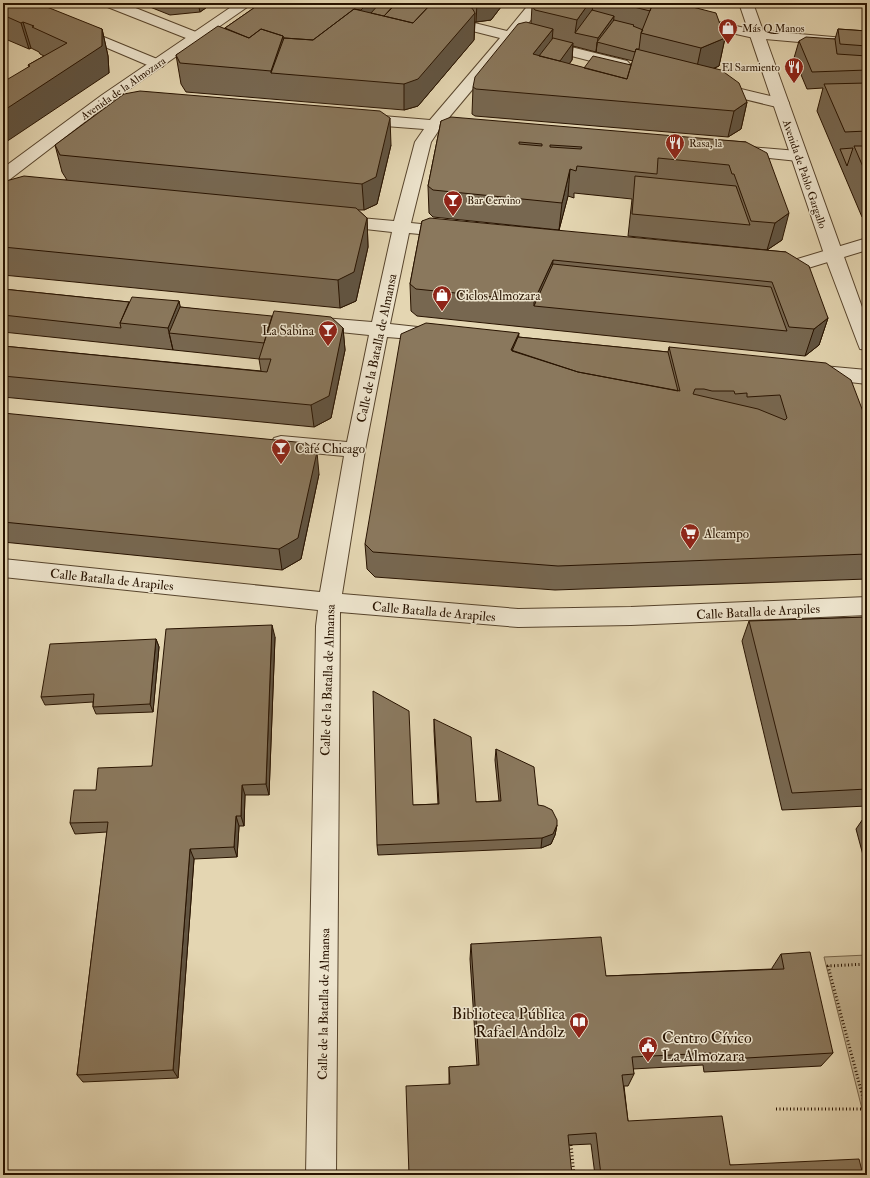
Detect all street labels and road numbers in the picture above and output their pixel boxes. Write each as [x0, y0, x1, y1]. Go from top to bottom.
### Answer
street label: Avenida de la Almozara [77, 54, 169, 123]
street label: Avenida de Pablo Gargallo [779, 117, 829, 230]
street label: Calle de la Batalla de Almansa [353, 272, 401, 424]
street label: Calle Batalla de Arapiles [49, 566, 175, 595]
street label: Calle Batalla de Arapiles [371, 599, 497, 626]
street label: Calle Batalla de Arapiles [696, 601, 821, 624]
street label: Calle de la Batalla de Almansa [317, 603, 339, 756]
street label: Calle de la Batalla de Almansa [315, 927, 333, 1080]

